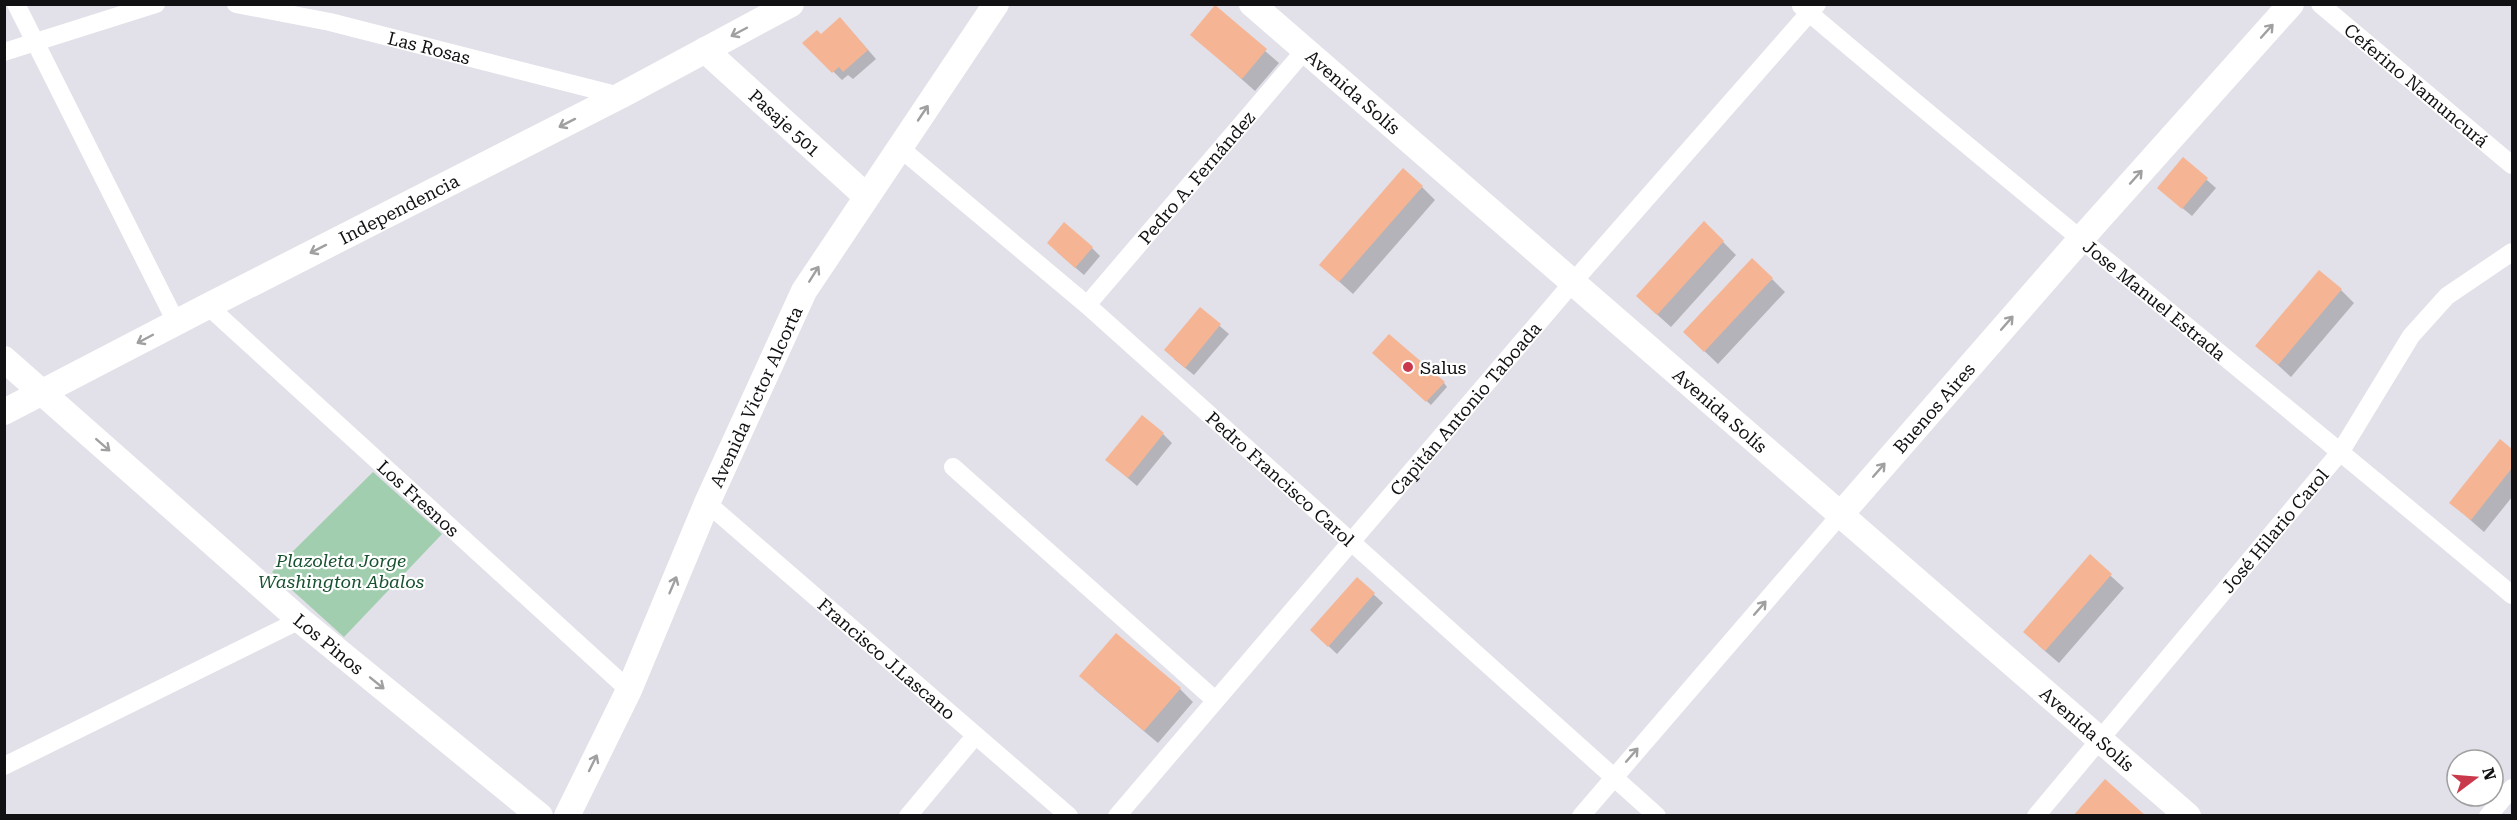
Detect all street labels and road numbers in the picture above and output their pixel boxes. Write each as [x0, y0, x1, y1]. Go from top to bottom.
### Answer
street label: Ceferino Namuncurá [2340, 19, 2493, 151]
street label: Las Rosas [386, 27, 473, 68]
street label: Avenida Solís [1302, 45, 1405, 138]
street label: Pasaje 501 [745, 85, 825, 160]
street label: Pedro A. Fernández [1134, 106, 1259, 248]
street label: Independencia [335, 169, 462, 248]
street label: Jose Manuel Estrada [2079, 235, 2231, 365]
street label: Avenida Victor Alcorta [705, 303, 806, 491]
street label: Capitán Antonio Taboada [1385, 317, 1545, 500]
street label: Buenos Aires [1889, 358, 1979, 457]
street label: Avenida Solís [1669, 364, 1772, 457]
street label: Pedro Francisco Carol [1202, 407, 1359, 550]
street label: Los Fresnos [373, 456, 464, 541]
street label: José Hilario Carol [2217, 464, 2333, 597]
street label: Francisco J.Lascano [814, 594, 960, 724]
street label: Los Pinos [290, 609, 368, 678]
street label: Avenida Solís [2036, 682, 2139, 775]

